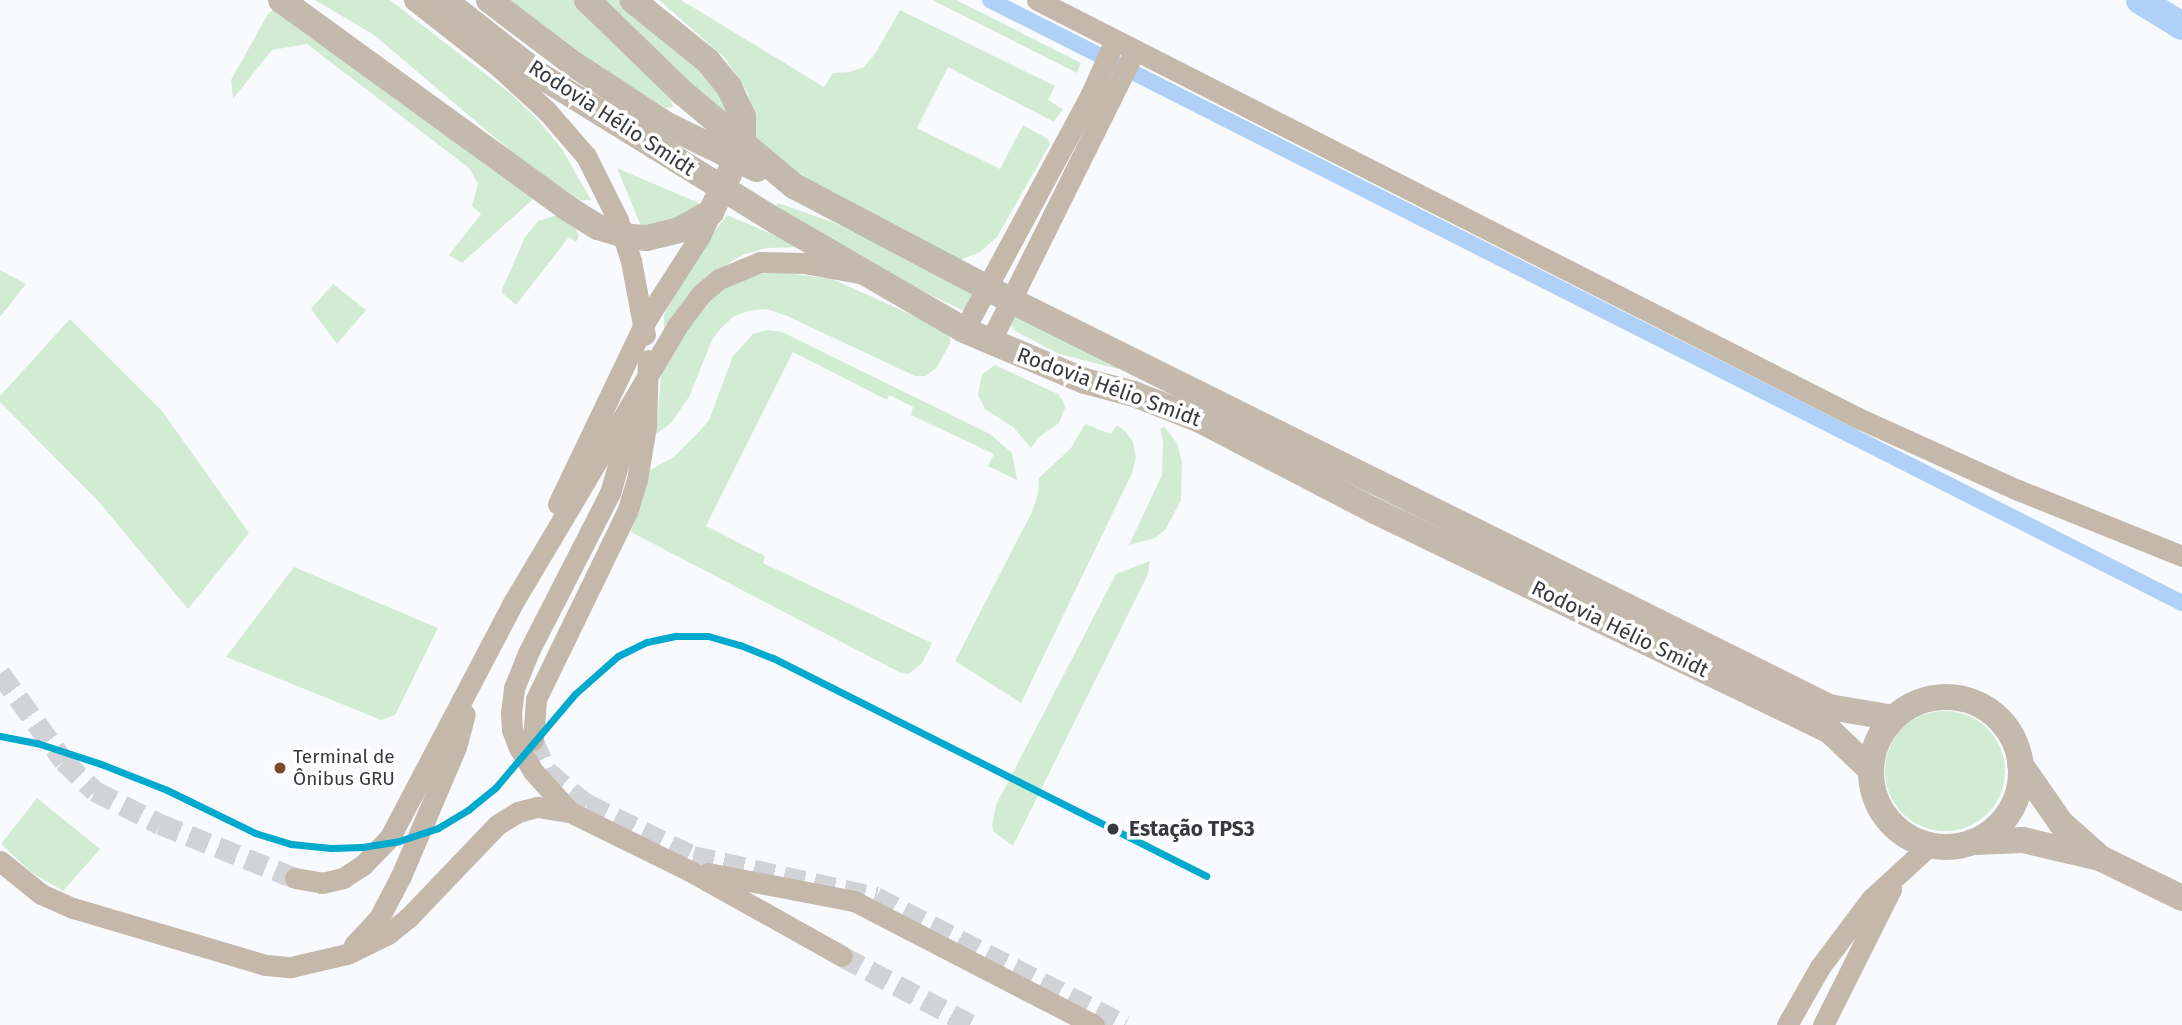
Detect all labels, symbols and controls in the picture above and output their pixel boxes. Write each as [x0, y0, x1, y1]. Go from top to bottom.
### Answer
street label: Rodovia Hélio Smidt [524, 55, 700, 181]
street label: Rodovia Hélio Smidt [1014, 342, 1204, 432]
street label: Rodovia Hélio Smidt [1527, 575, 1713, 683]
place label: Terminal de Ônibus GRU [293, 746, 395, 790]
marker: Terminal de Ônibus GRU [273, 761, 287, 775]
place label: Estação TPS3 [1129, 816, 1255, 842]
marker: Estação TPS3 [1103, 819, 1123, 839]

